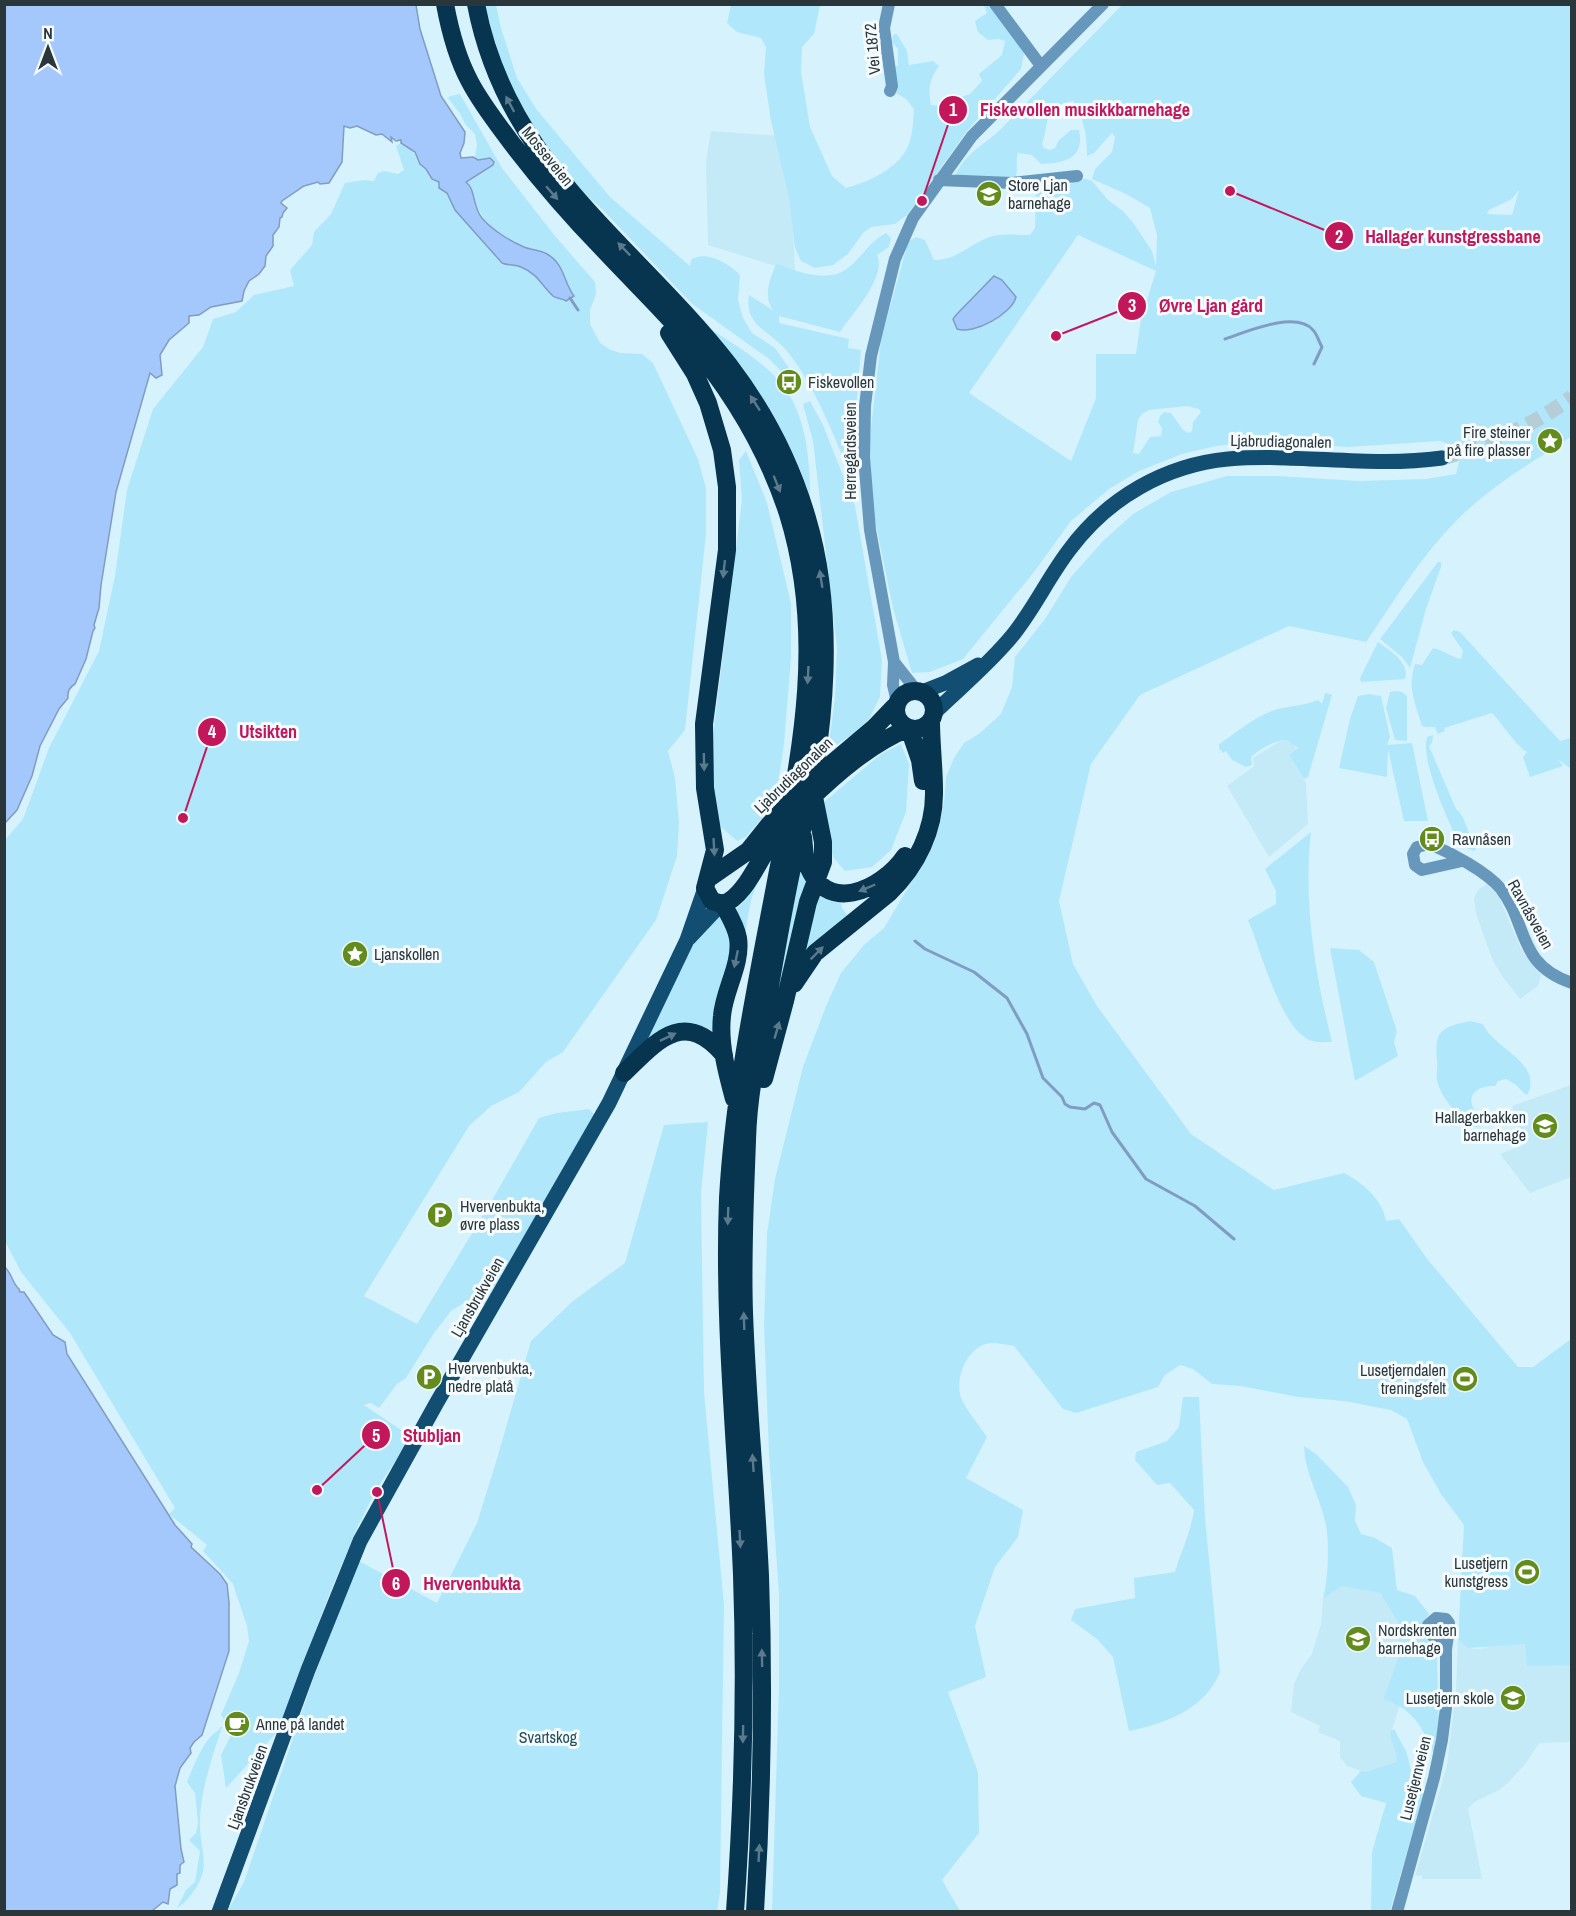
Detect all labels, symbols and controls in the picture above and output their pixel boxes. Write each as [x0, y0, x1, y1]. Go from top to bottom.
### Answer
north arrow [18, 18, 78, 78]
text: N [43, 22, 53, 44]
street label: Vei 1872 [859, 22, 885, 76]
callout: Fiskevollen musikkbarnehage [938, 92, 1202, 128]
one-way arrow [505, 95, 515, 112]
text: 1 [949, 97, 958, 122]
text: Fiskevollen musikkbarnehage [980, 97, 1190, 122]
street label: Mosseveien [517, 122, 579, 190]
place label: Store Ljan barnehage [1008, 174, 1071, 214]
school or university icon: Store Ljan barnehage [974, 179, 1004, 209]
one-way arrow [546, 185, 559, 201]
callout: Hallager kunstgressbane [1324, 218, 1553, 254]
text: 2 [1335, 224, 1343, 249]
text: Hallager kunstgressbane [1365, 224, 1541, 249]
one-way arrow [617, 242, 631, 256]
callout: Øvre Ljan gård [1117, 288, 1275, 324]
text: 3 [1128, 293, 1136, 318]
text: Øvre Ljan gård [1159, 293, 1263, 318]
bus stop icon: Fiskevollen [774, 367, 804, 397]
place label: Fiskevollen [808, 371, 874, 393]
one-way arrow [750, 395, 761, 412]
street label: Herregårdsveien [839, 402, 861, 500]
place label: Fire steiner på fire plasser [1447, 421, 1531, 461]
place icon: Fire steiner på fire plasser [1535, 426, 1565, 456]
street label: Ljabrudiagonalen [1230, 429, 1332, 453]
one-way arrow [773, 475, 782, 493]
one-way arrow [720, 559, 729, 578]
one-way arrow [817, 570, 826, 589]
one-way arrow [803, 665, 813, 684]
callout: Utsikten [197, 714, 309, 750]
text: 4 [208, 719, 217, 744]
text: Utsikten [239, 719, 297, 744]
street label: Ljabrudiagonalen [749, 732, 837, 818]
one-way arrow [699, 753, 708, 772]
bus stop icon: Ravnåsen [1417, 824, 1447, 854]
place label: Ravnåsen [1452, 828, 1511, 850]
one-way arrow [709, 838, 718, 857]
street label: Ravnåsveien [1503, 875, 1559, 953]
one-way arrow [858, 883, 876, 893]
place icon: Ljanskollen [340, 939, 370, 969]
place label: Ljanskollen [374, 943, 440, 965]
one-way arrow [810, 945, 824, 960]
one-way arrow [731, 950, 740, 969]
one-way arrow [773, 1021, 782, 1039]
one-way arrow [660, 1032, 677, 1041]
place label: Hallagerbakken barnehage [1435, 1106, 1526, 1146]
school or university icon: Hallagerbakken barnehage [1530, 1111, 1560, 1141]
place label: Hvervenbukta, øvre plass [460, 1195, 545, 1235]
parking icon: Hvervenbukta, øvre plass [425, 1200, 455, 1230]
one-way arrow [723, 1207, 732, 1226]
street label: Ljansbrukveien [445, 1253, 509, 1341]
one-way arrow [740, 1311, 749, 1330]
place label: Hvervenbukta, nedre platå [448, 1357, 533, 1397]
place label: Lusetjerndalen treningsfelt [1360, 1359, 1446, 1399]
parking icon: Hvervenbukta, nedre platå [414, 1362, 444, 1392]
sports icon: Lusetjerndalen treningsfelt [1450, 1364, 1480, 1394]
callout: Stubljan [361, 1417, 474, 1453]
text: 5 [372, 1423, 380, 1448]
text: Stubljan [403, 1423, 461, 1448]
one-way arrow [748, 1454, 758, 1473]
one-way arrow [735, 1530, 744, 1549]
place label: Lusetjern kunstgress [1445, 1552, 1508, 1592]
sports icon: Lusetjern kunstgress [1512, 1557, 1542, 1587]
callout: Hvervenbukta [381, 1565, 533, 1601]
text: 6 [392, 1571, 400, 1596]
text: Hvervenbukta [423, 1571, 522, 1596]
place label: Nordskrenten barnehage [1378, 1619, 1457, 1659]
school or university icon: Nordskrenten barnehage [1343, 1624, 1373, 1654]
one-way arrow [757, 1649, 766, 1668]
school or university icon: Lusetjern skole [1498, 1683, 1528, 1713]
place label: Lusetjern skole [1406, 1687, 1494, 1709]
cafe icon: Anne på landet [222, 1709, 252, 1739]
place label: Anne på landet [255, 1713, 345, 1735]
one-way arrow [738, 1725, 748, 1744]
park label: Svartskog [519, 1726, 578, 1748]
street label: Lusetjernveien [1394, 1734, 1436, 1822]
street label: Ljansbrukveien [221, 1741, 273, 1833]
one-way arrow [754, 1844, 763, 1863]

